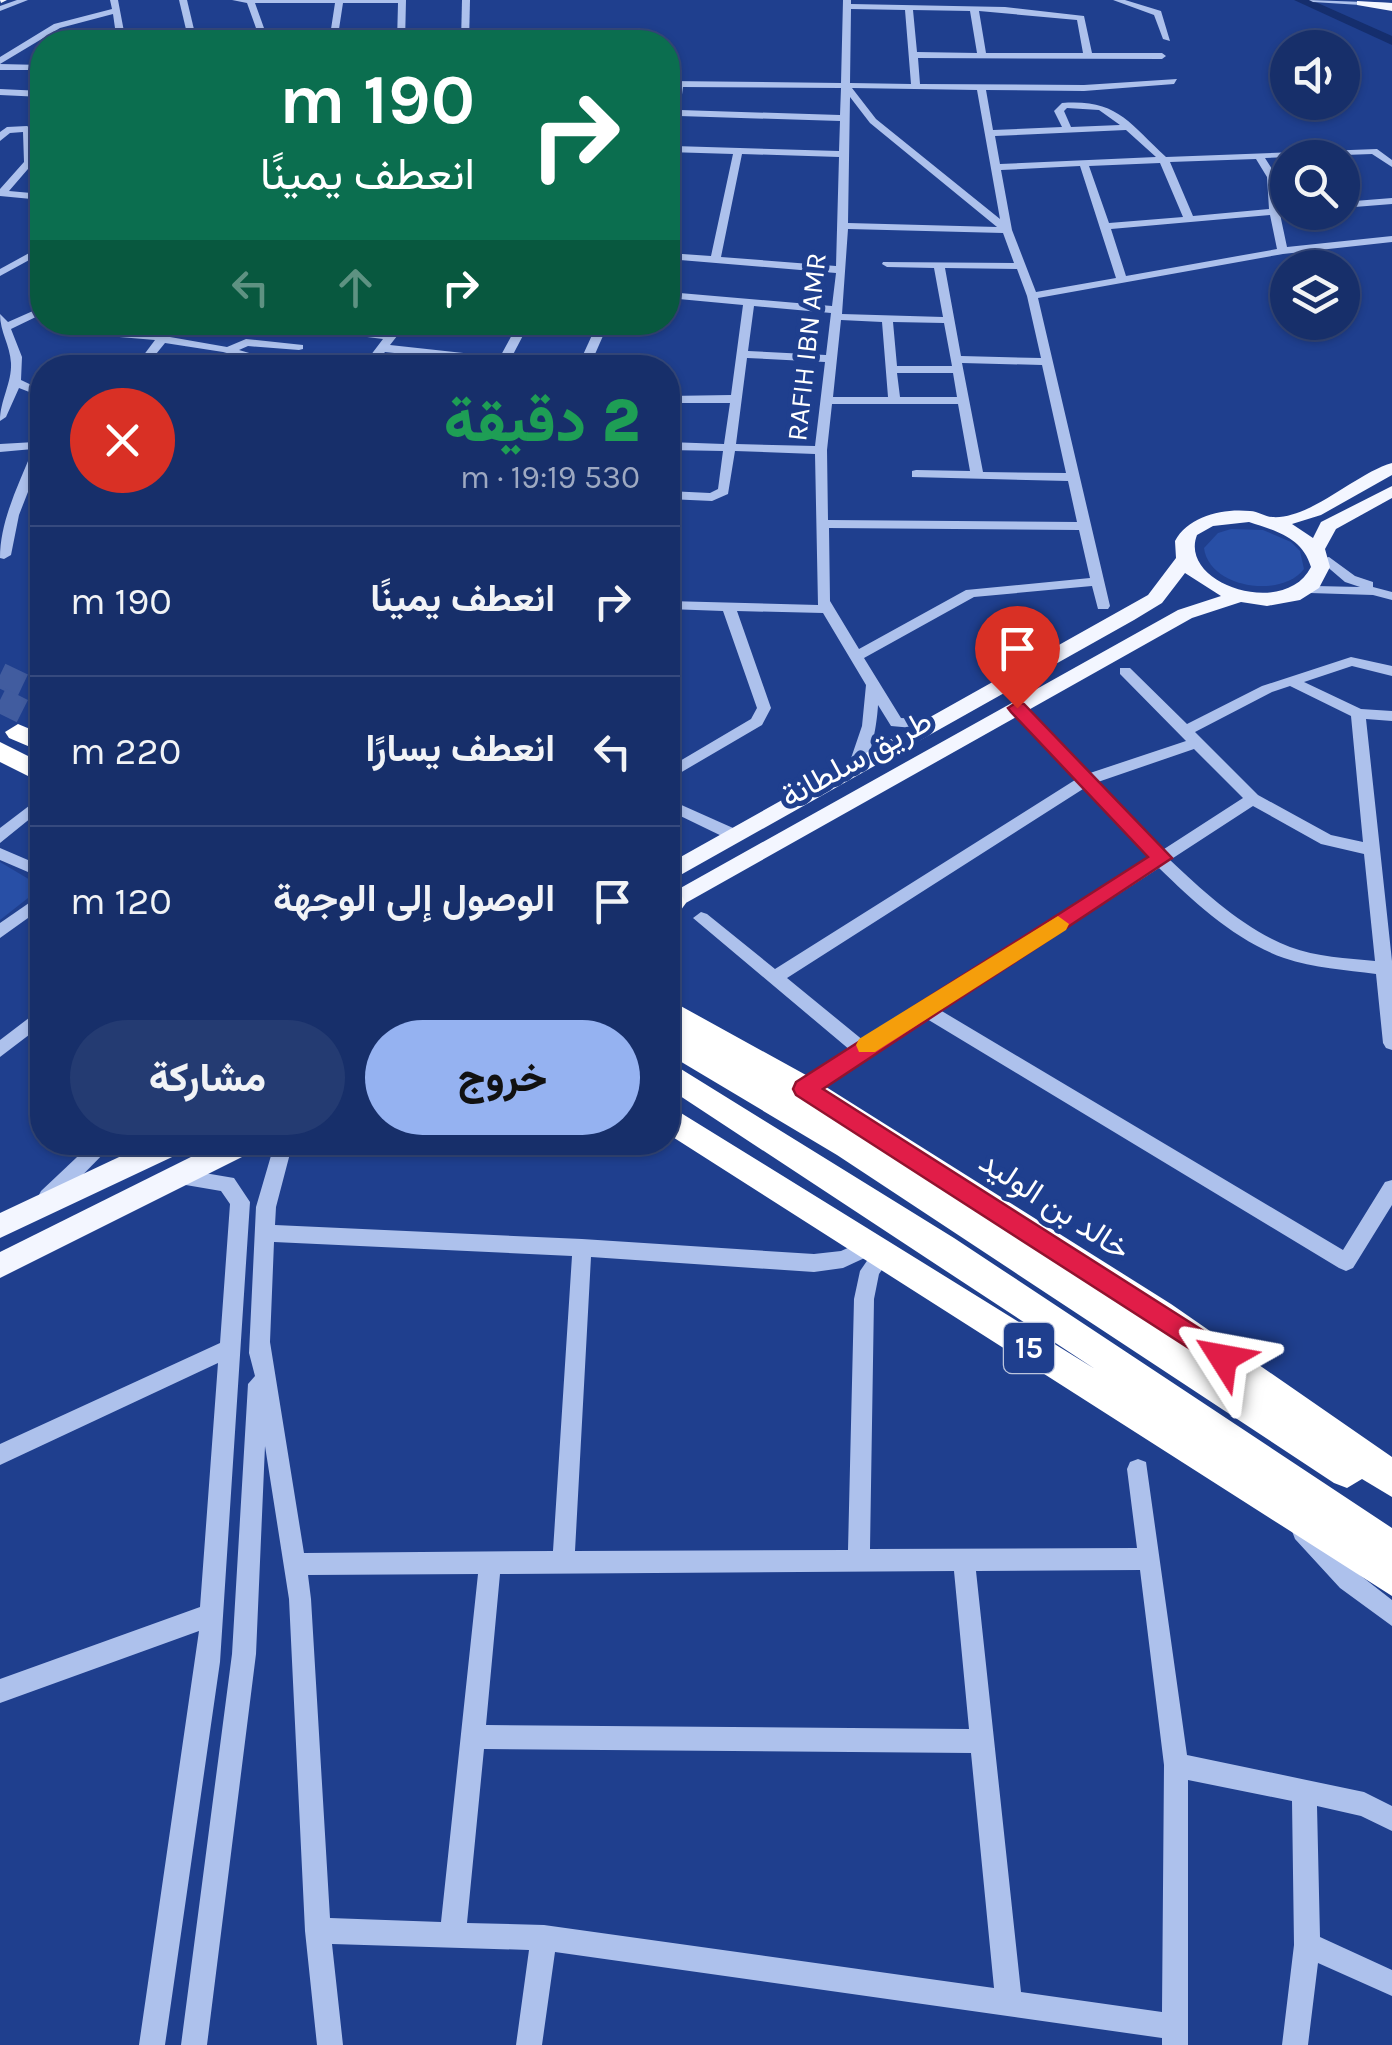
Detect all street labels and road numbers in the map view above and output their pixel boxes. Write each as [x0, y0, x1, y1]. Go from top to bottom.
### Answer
street label: RAFIH IBN AMR [780, 251, 833, 443]
street label: طريق سلطانة [774, 702, 939, 816]
street label: خالد بن الوليد [972, 1143, 1137, 1269]
road number: 15 [1004, 1323, 1054, 1373]

